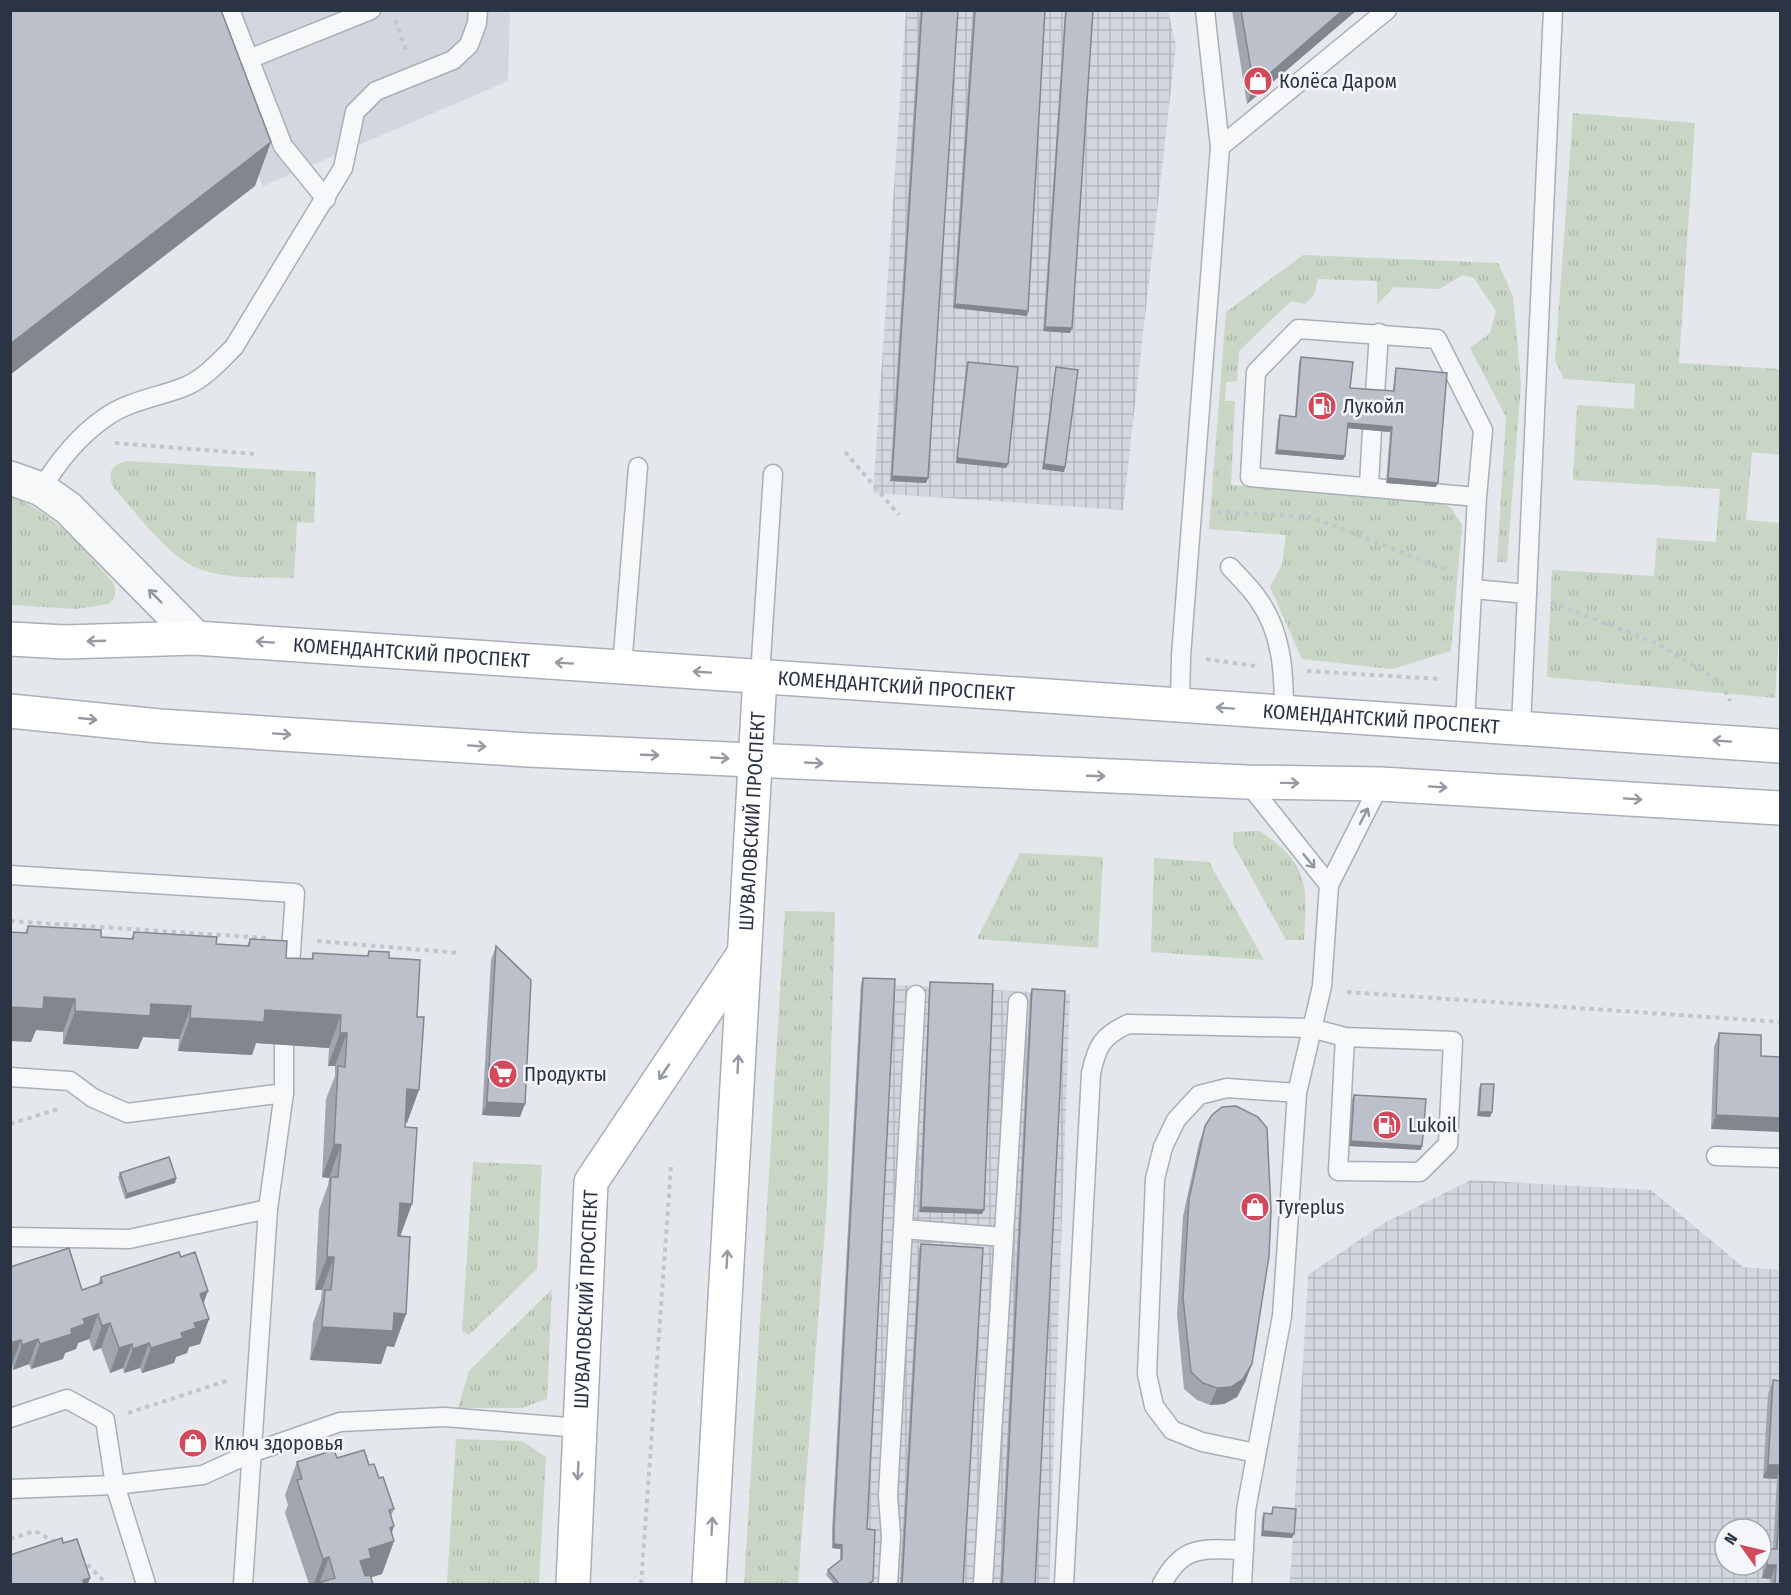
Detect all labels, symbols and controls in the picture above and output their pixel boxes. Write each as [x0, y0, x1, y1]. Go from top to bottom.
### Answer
shop icon: Колёса Даром [1242, 65, 1274, 97]
place label: Колёса Даром [1279, 69, 1397, 93]
fuel station icon: Лукойл [1306, 390, 1338, 422]
place label: Лукойл [1343, 394, 1404, 418]
one-way arrow [148, 589, 163, 604]
street label: КОМЕНДАНТСКИЙ ПРОСПЕКТ [292, 633, 531, 673]
one-way arrow [86, 635, 106, 646]
one-way arrow [255, 637, 275, 648]
one-way arrow [555, 657, 575, 668]
one-way arrow [692, 666, 712, 677]
street label: КОМЕНДАНТСКИЙ ПРОСПЕКТ [777, 666, 1016, 706]
street label: КОМЕНДАНТСКИЙ ПРОСПЕКТ [1262, 699, 1501, 739]
one-way arrow [1216, 702, 1236, 713]
street label: ШУВАЛОВСКИЙ ПРОСПЕКТ [734, 710, 770, 931]
one-way arrow [77, 714, 97, 725]
one-way arrow [271, 728, 291, 739]
one-way arrow [1713, 736, 1733, 747]
one-way arrow [466, 741, 486, 752]
one-way arrow [640, 750, 660, 761]
one-way arrow [710, 753, 729, 764]
one-way arrow [804, 757, 824, 768]
one-way arrow [1085, 770, 1105, 781]
one-way arrow [1280, 777, 1300, 789]
one-way arrow [1428, 782, 1448, 793]
one-way arrow [1622, 794, 1642, 805]
one-way arrow [1358, 807, 1370, 825]
one-way arrow [1303, 853, 1316, 869]
one-way arrow [732, 1055, 743, 1075]
supermarket icon: Продукты [487, 1058, 519, 1090]
place label: Продукты [524, 1062, 607, 1086]
one-way arrow [658, 1063, 670, 1080]
fuel station icon: Lukoil [1371, 1109, 1403, 1141]
place label: Lukoil [1408, 1113, 1457, 1137]
street label: ШУВАЛОВСКИЙ ПРОСПЕКТ [569, 1188, 603, 1409]
shop icon: Tyreplus [1239, 1191, 1271, 1223]
place label: Tyreplus [1276, 1195, 1345, 1219]
one-way arrow [722, 1249, 733, 1269]
shop icon: Ключ здоровья [177, 1427, 209, 1459]
place label: Ключ здоровья [214, 1431, 343, 1455]
one-way arrow [573, 1460, 584, 1480]
one-way arrow [707, 1517, 718, 1537]
north arrow [1713, 1517, 1773, 1577]
text: N [1720, 1530, 1742, 1548]

